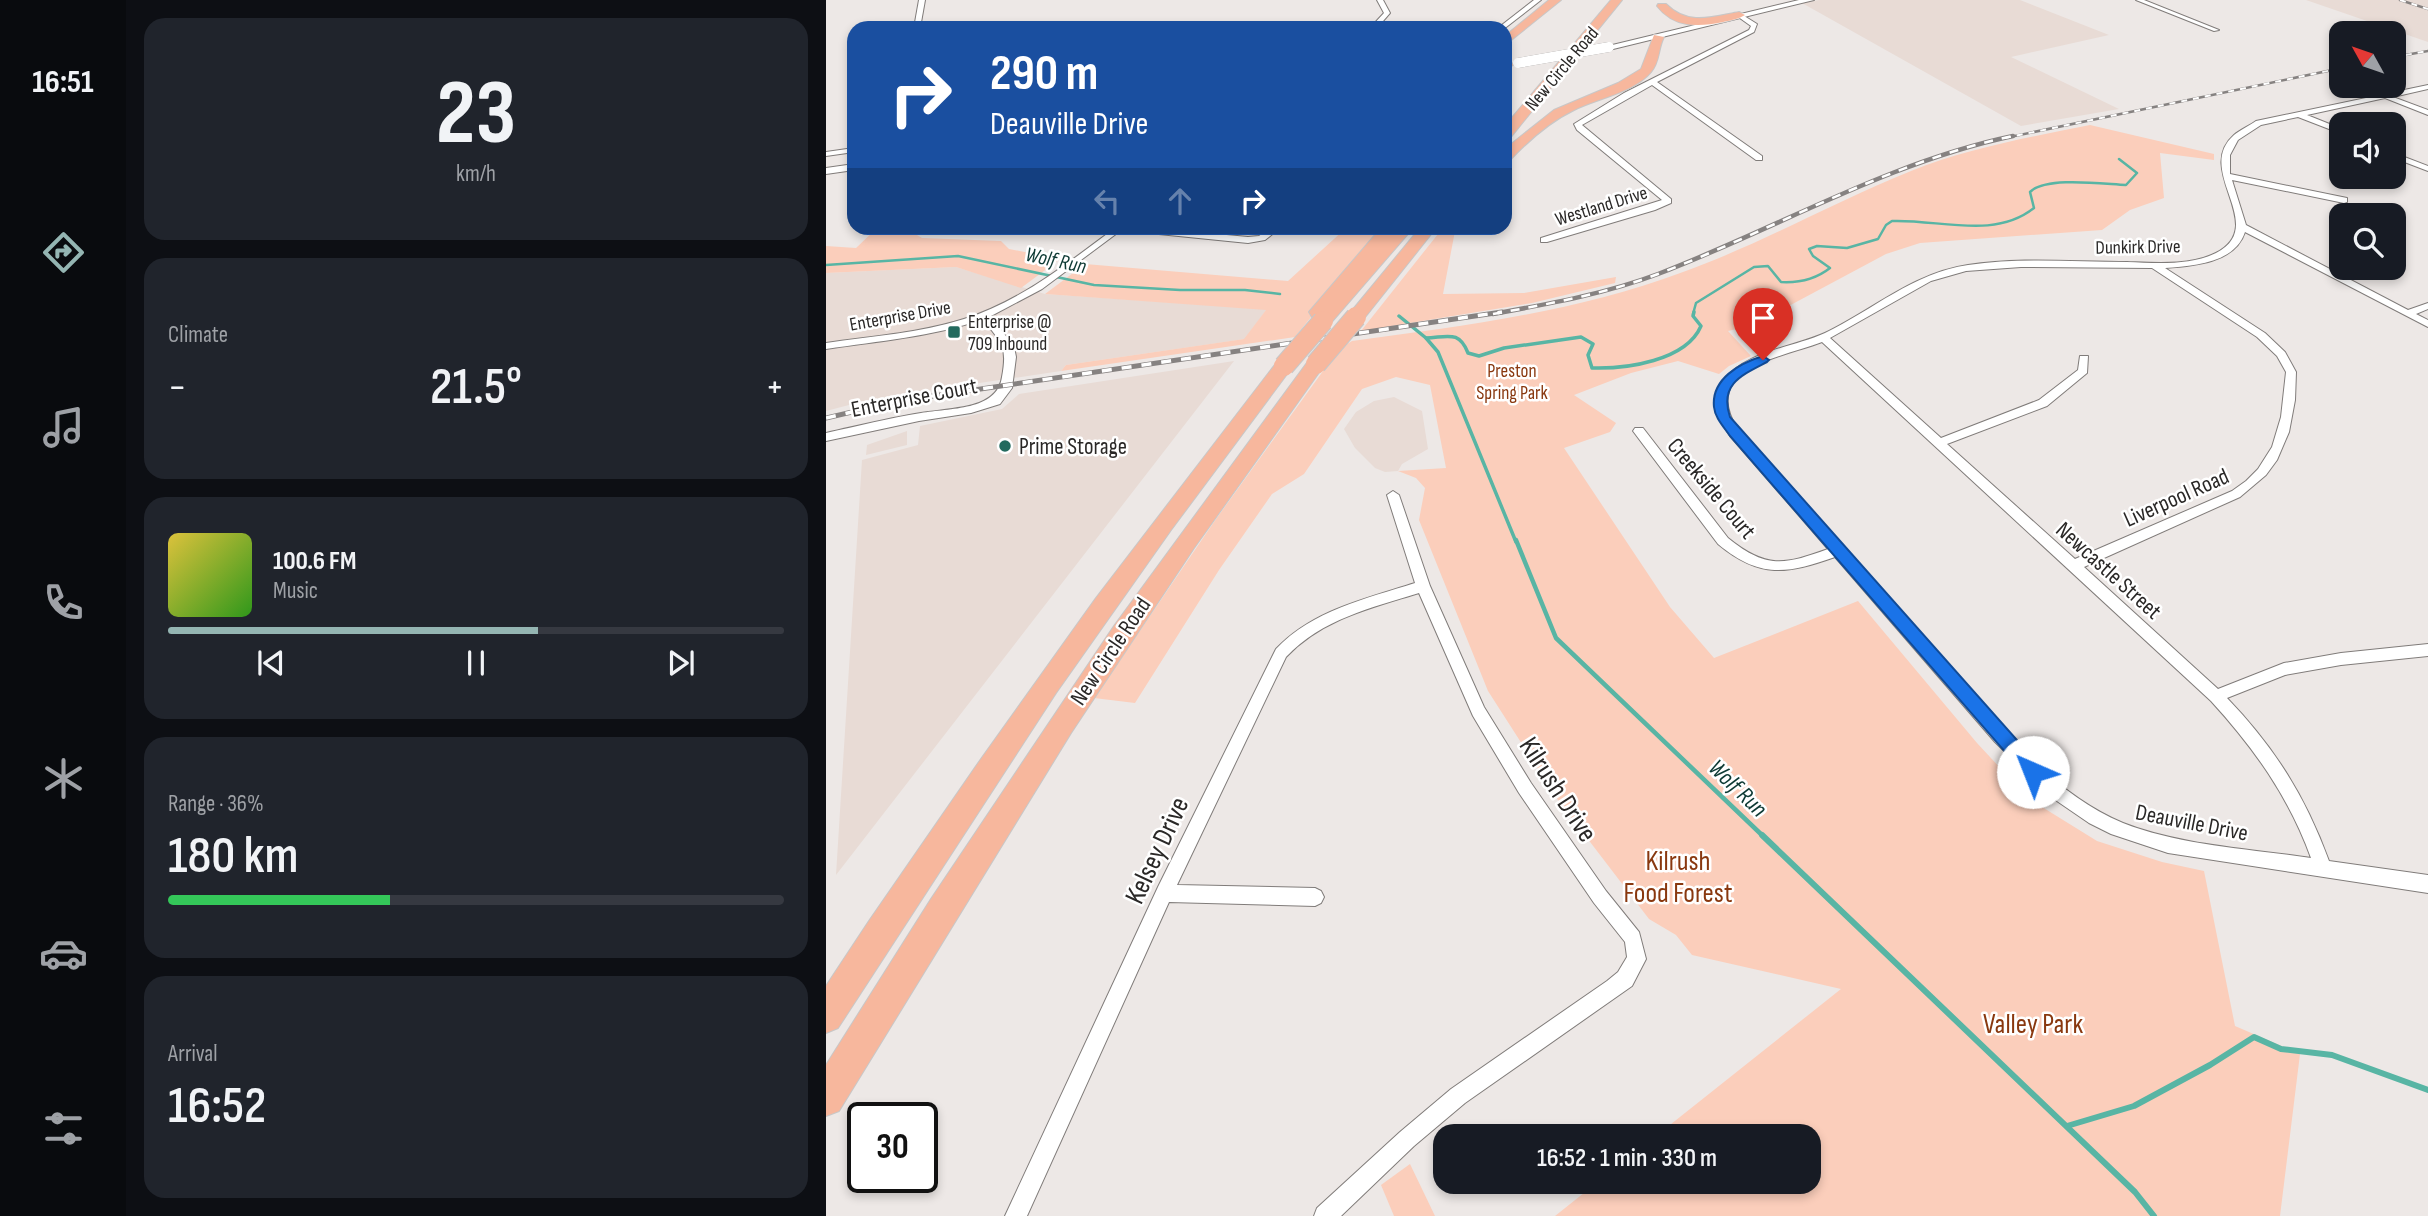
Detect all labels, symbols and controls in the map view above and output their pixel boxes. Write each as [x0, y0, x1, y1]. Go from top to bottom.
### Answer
north arrow [2329, 21, 2406, 98]
map controls [2329, 21, 2406, 280]
street label: New Circle Road [1520, 22, 1604, 116]
text: 290 m [990, 45, 1098, 104]
icon: right [875, 49, 966, 140]
text: 23 [436, 60, 516, 169]
text: 16:51 [32, 63, 94, 102]
text: Deauville Drive [990, 105, 1148, 144]
button: sound [2329, 112, 2406, 189]
text: km/h [456, 160, 496, 188]
street label: Westland Drive [1552, 181, 1650, 231]
icon: left [1088, 182, 1126, 220]
icon: ahead [1161, 182, 1199, 220]
icon: right [1234, 182, 1272, 220]
button: search [2329, 203, 2406, 280]
icon: directions [39, 228, 88, 277]
street label: Dunkirk Drive [2095, 235, 2181, 260]
water label: Wolf Run [1023, 242, 1089, 279]
pin [1733, 288, 1793, 360]
street label: Enterprise Drive [848, 296, 953, 337]
icon: arrive [1744, 299, 1782, 337]
place label: Enterprise @ 709 Inbound [968, 311, 1051, 356]
text: Climate [168, 321, 228, 349]
marker: Enterprise @ 709 Inbound [946, 324, 962, 340]
text: 21.5° [430, 356, 522, 419]
park label: Preston Spring Park [1476, 360, 1548, 405]
text: − [168, 365, 187, 410]
text: + [765, 365, 784, 410]
street label: Enterprise Court [849, 372, 980, 424]
icon: music [39, 403, 88, 452]
street label: Creekside Court [1661, 432, 1762, 545]
place label: Prime Storage [1019, 433, 1127, 461]
marker: Prime Storage [997, 438, 1013, 454]
street label: Liverpool Road [2119, 462, 2233, 534]
street label: Newcastle Street [2050, 516, 2167, 625]
text: 100.6 FM [273, 546, 356, 577]
text: Music [273, 577, 318, 605]
icon: phone [39, 578, 88, 627]
street label: New Circle Road [1065, 592, 1157, 711]
icon: previous [252, 644, 290, 682]
icon: pause [457, 644, 495, 682]
icon: next [662, 644, 700, 682]
street label: Kilrush Drive [1512, 731, 1604, 848]
position arrow [1996, 735, 2070, 809]
icon: climate [39, 754, 88, 803]
water label: Wolf Run [1702, 754, 1773, 823]
text: Range · 36% [168, 790, 264, 818]
street label: Kelsey Drive [1118, 792, 1196, 909]
street label: Deauville Drive [2133, 798, 2250, 848]
text: 180 km [168, 825, 299, 888]
park label: Kilrush Food Forest [1624, 845, 1732, 910]
icon: car [39, 929, 88, 978]
park label: Valley Park [1983, 1008, 2083, 1041]
text: Arrival [168, 1040, 217, 1068]
text: 16:52 [168, 1075, 266, 1138]
speed limit sign: 30 [847, 1102, 938, 1193]
icon: filters [39, 1104, 88, 1153]
text: 16:52 · 1 min · 330 m [1537, 1143, 1717, 1174]

